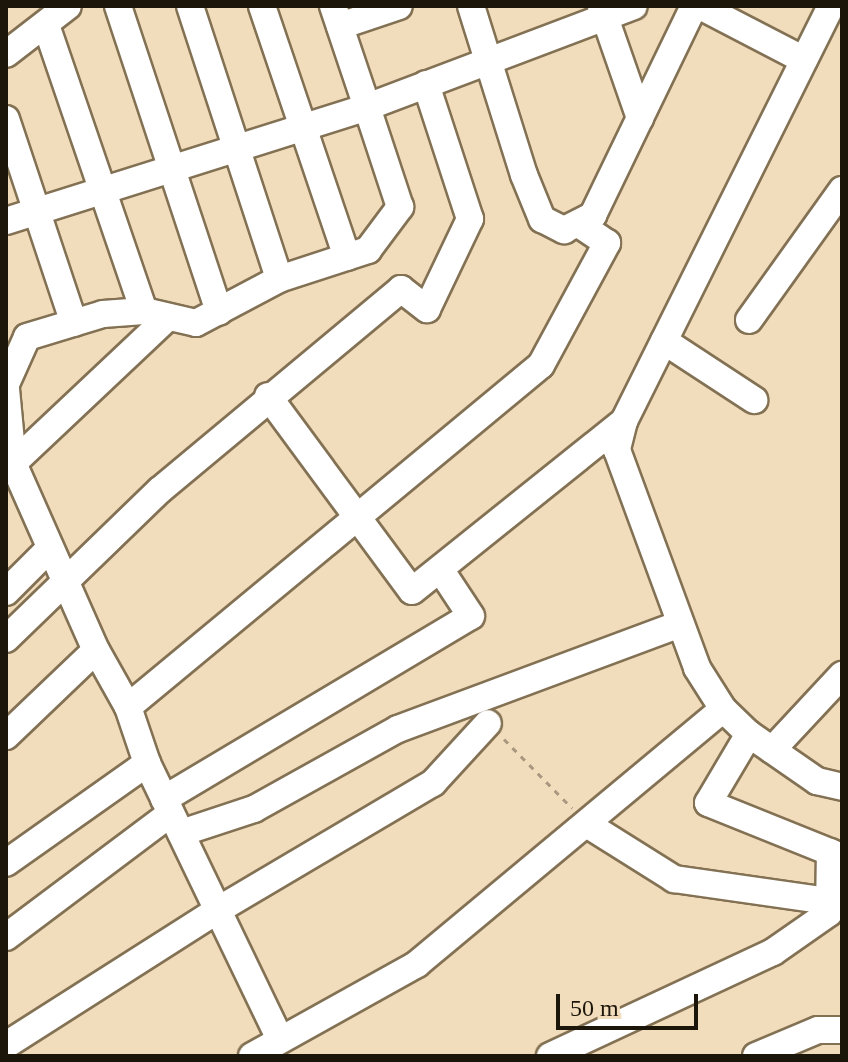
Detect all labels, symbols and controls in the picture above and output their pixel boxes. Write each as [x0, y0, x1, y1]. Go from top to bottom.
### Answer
scale bar [560, 978, 702, 1028]
text: 50 m [570, 995, 619, 1021]

